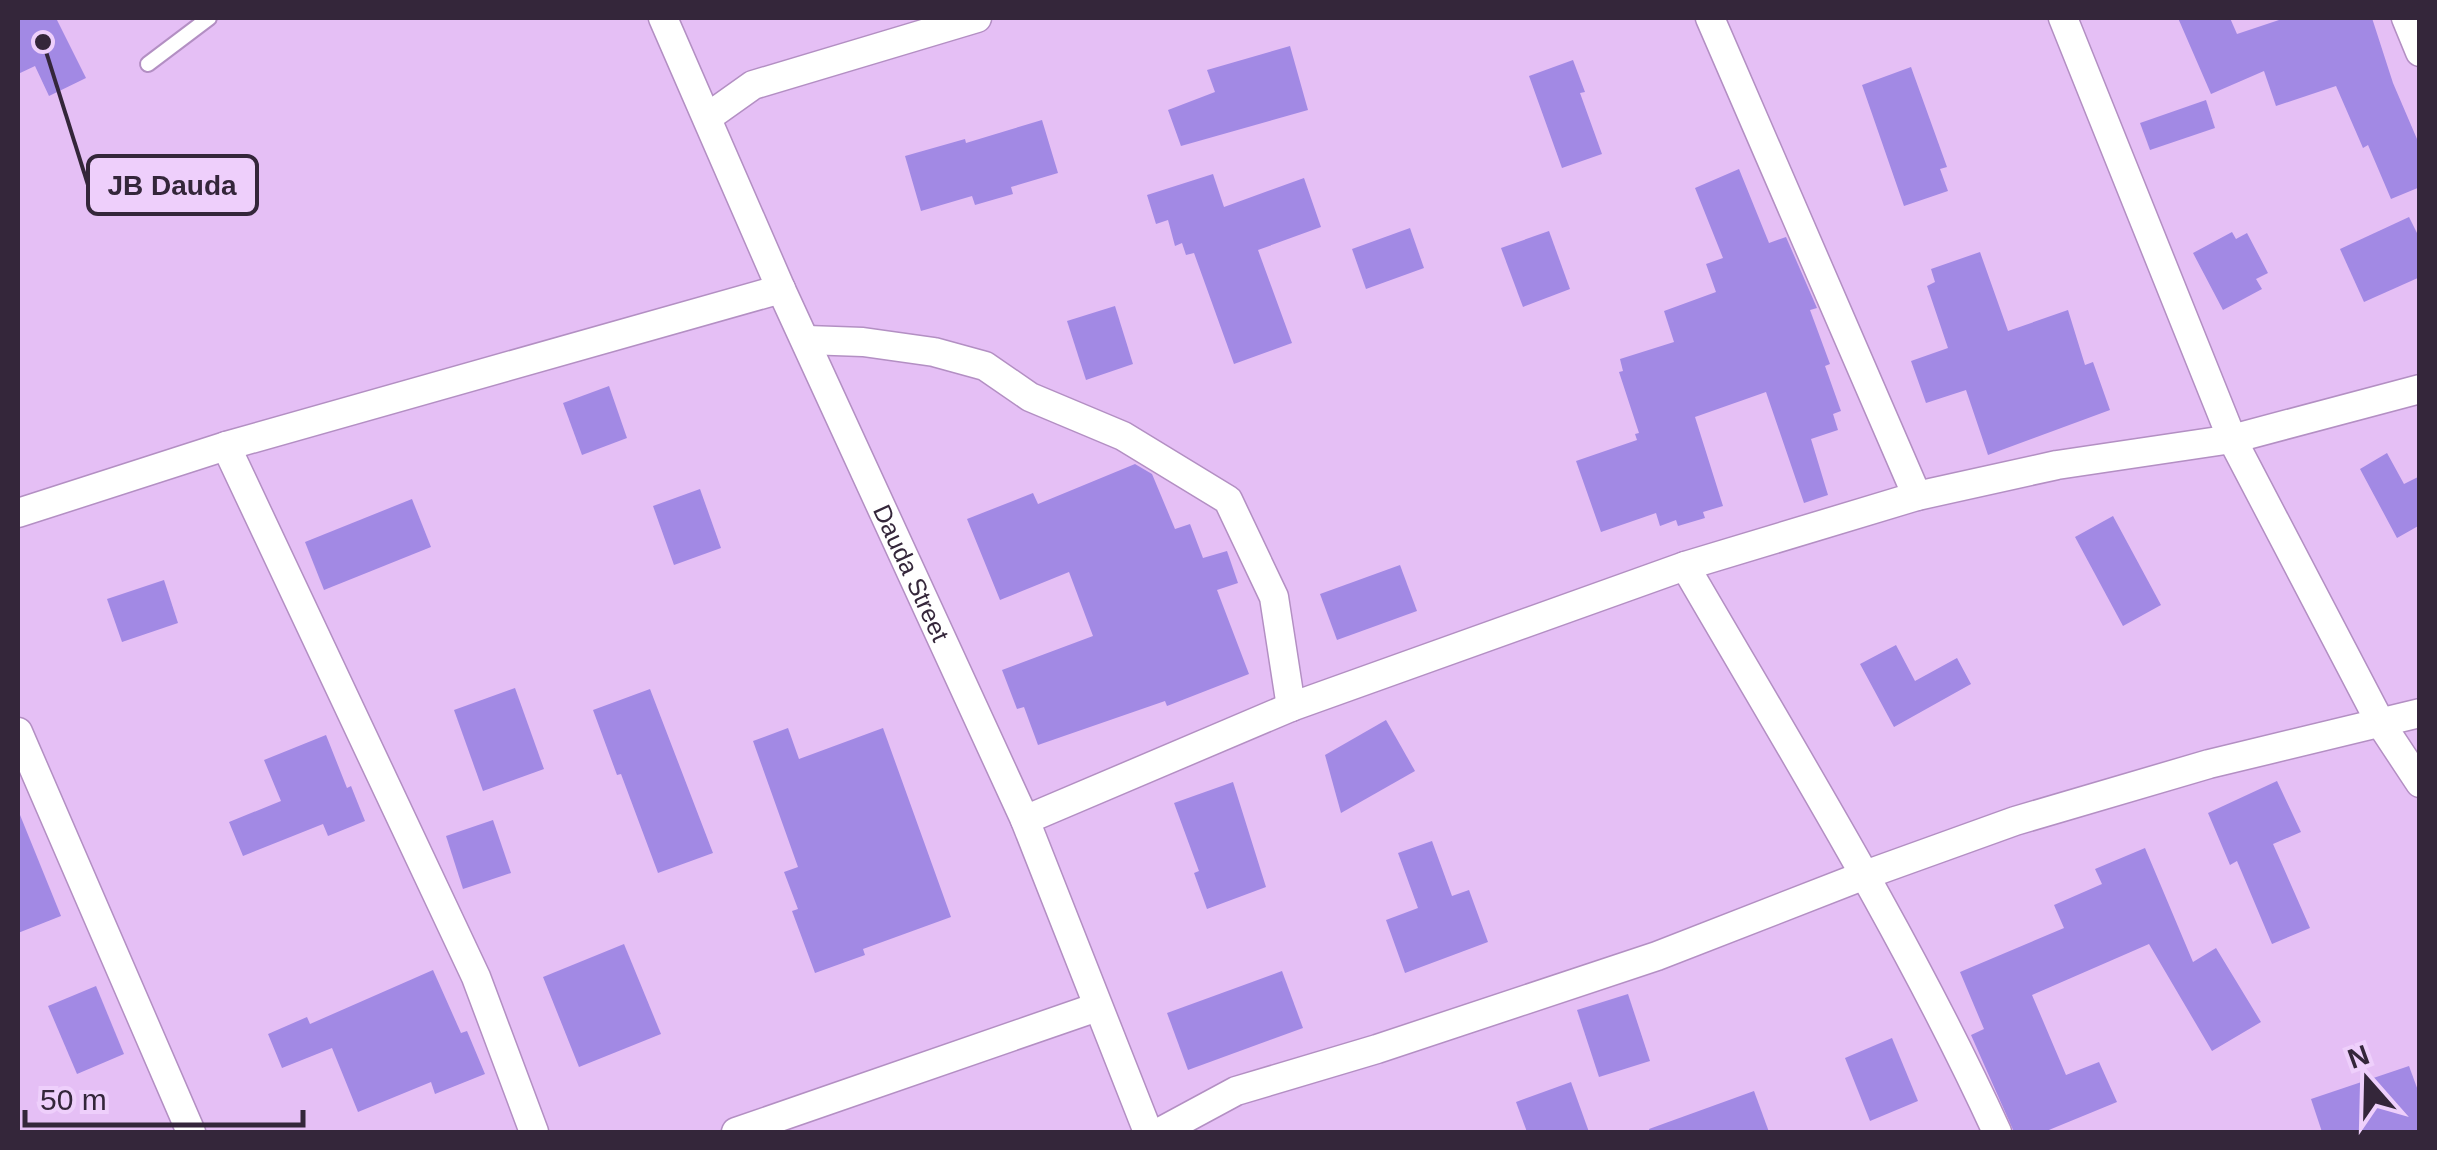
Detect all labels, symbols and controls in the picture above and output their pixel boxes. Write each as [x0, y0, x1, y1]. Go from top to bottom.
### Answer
callout: JB Dauda [88, 156, 257, 214]
text: JB Dauda [107, 170, 237, 201]
street label: Dauda Street [868, 500, 955, 646]
north arrow [2317, 1030, 2417, 1130]
text: N [2344, 1039, 2373, 1075]
scale bar [25, 1065, 302, 1127]
text: 50 m [40, 1083, 107, 1116]

